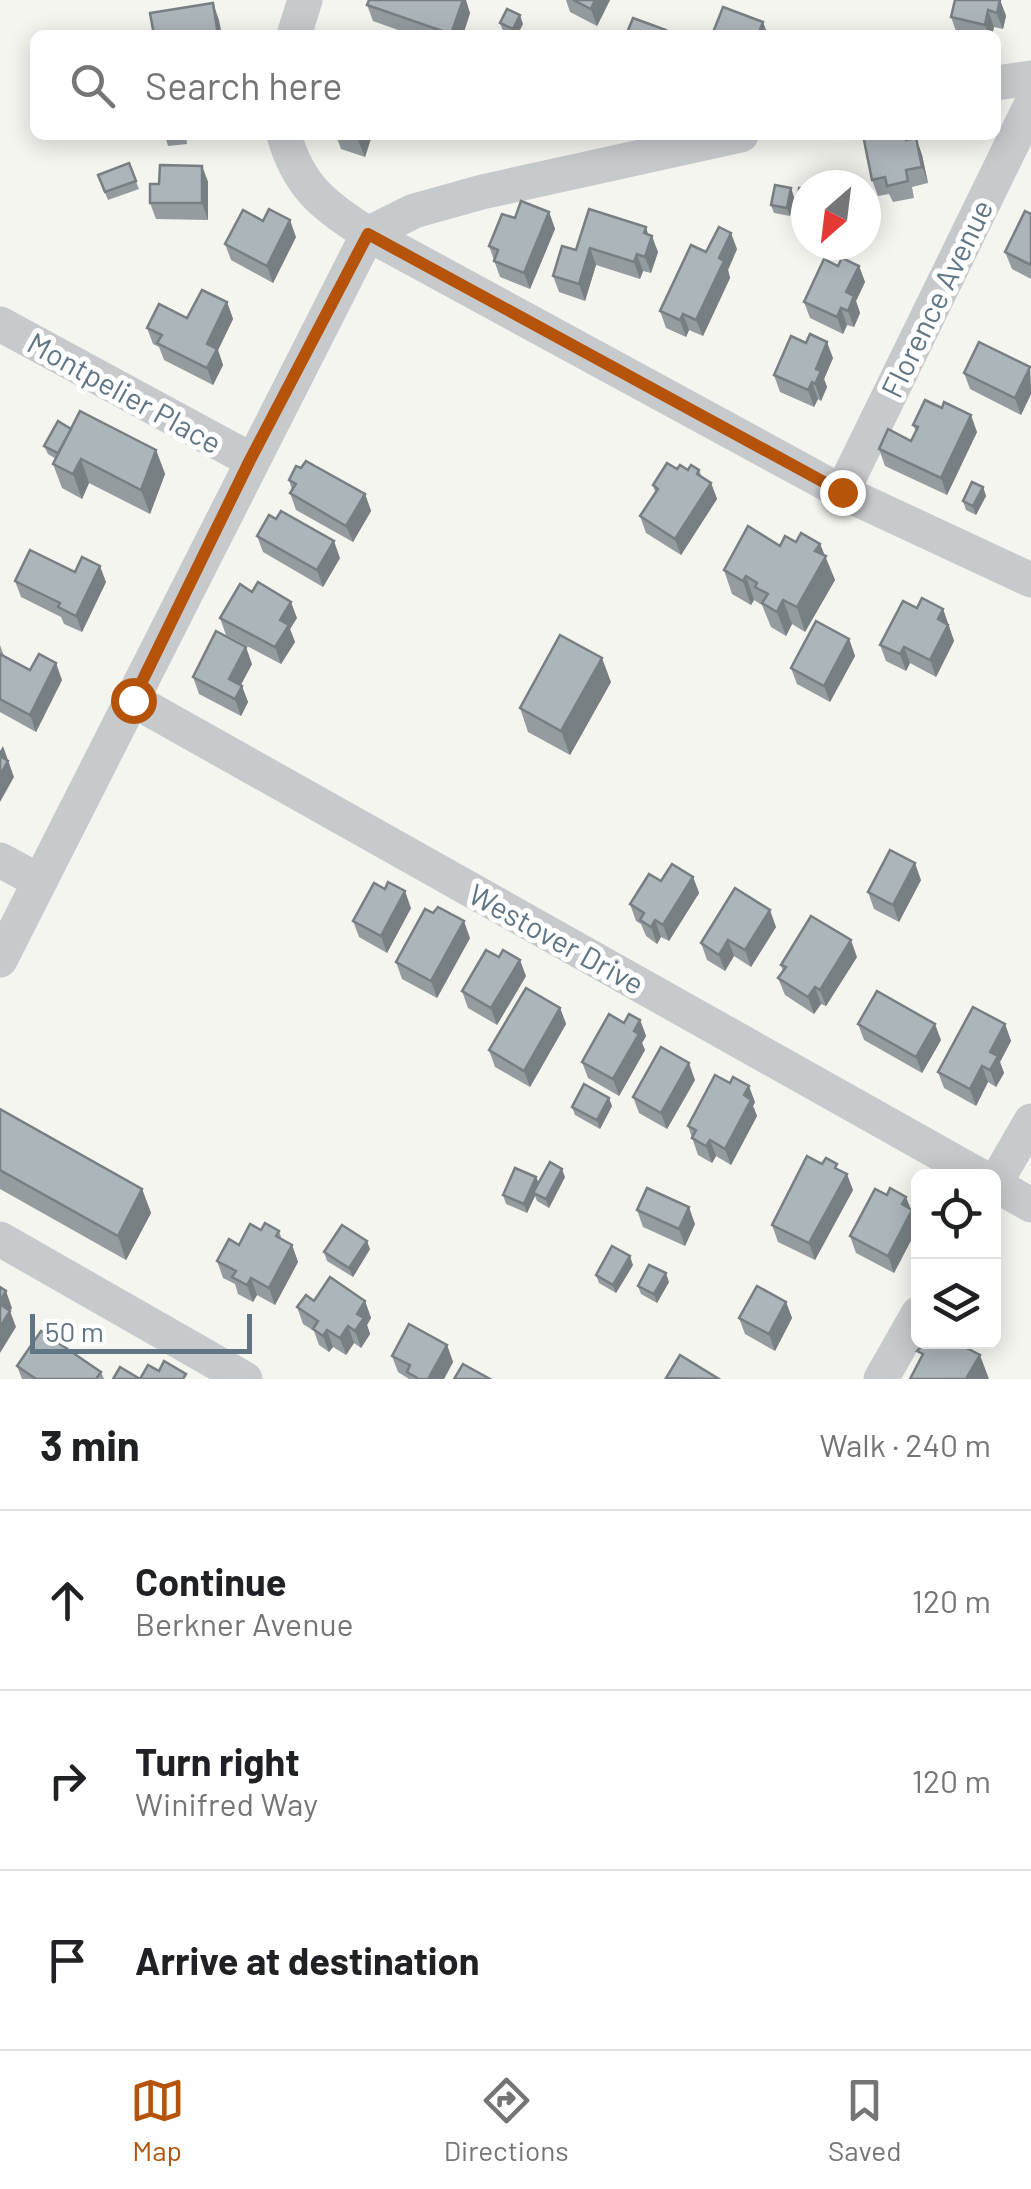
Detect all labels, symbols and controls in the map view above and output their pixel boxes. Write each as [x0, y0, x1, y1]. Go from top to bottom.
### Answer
search box [30, 30, 1001, 140]
icon: search [65, 58, 120, 113]
text: Search here [145, 62, 343, 108]
north arrow [791, 170, 881, 260]
street label: Florence Avenue [873, 193, 999, 403]
street label: Montpelier Place [22, 324, 228, 460]
route end [820, 470, 866, 516]
route start [111, 678, 157, 724]
street label: Westover Drive [463, 875, 651, 1001]
map controls [911, 1169, 1001, 1349]
button: locate [911, 1169, 1001, 1259]
button: layers [911, 1259, 1001, 1349]
scale bar [30, 1309, 252, 1354]
text: 50 m [45, 1314, 104, 1348]
text: 3 min [40, 1419, 140, 1469]
text: Walk · 240 m [819, 1425, 991, 1463]
text: Continue [135, 1558, 286, 1604]
icon: ahead [40, 1573, 95, 1628]
text: 120 m [912, 1581, 991, 1619]
text: Berkner Avenue [135, 1604, 354, 1642]
text: Turn right [135, 1738, 300, 1784]
icon: right [40, 1753, 95, 1808]
text: 120 m [912, 1761, 991, 1799]
text: Winifred Way [135, 1784, 318, 1822]
icon: arrive [40, 1933, 95, 1988]
text: Arrive at destination [135, 1937, 480, 1983]
tab: Map [130, 2073, 185, 2167]
tab: Directions [444, 2073, 569, 2167]
tab: Saved [828, 2073, 901, 2167]

